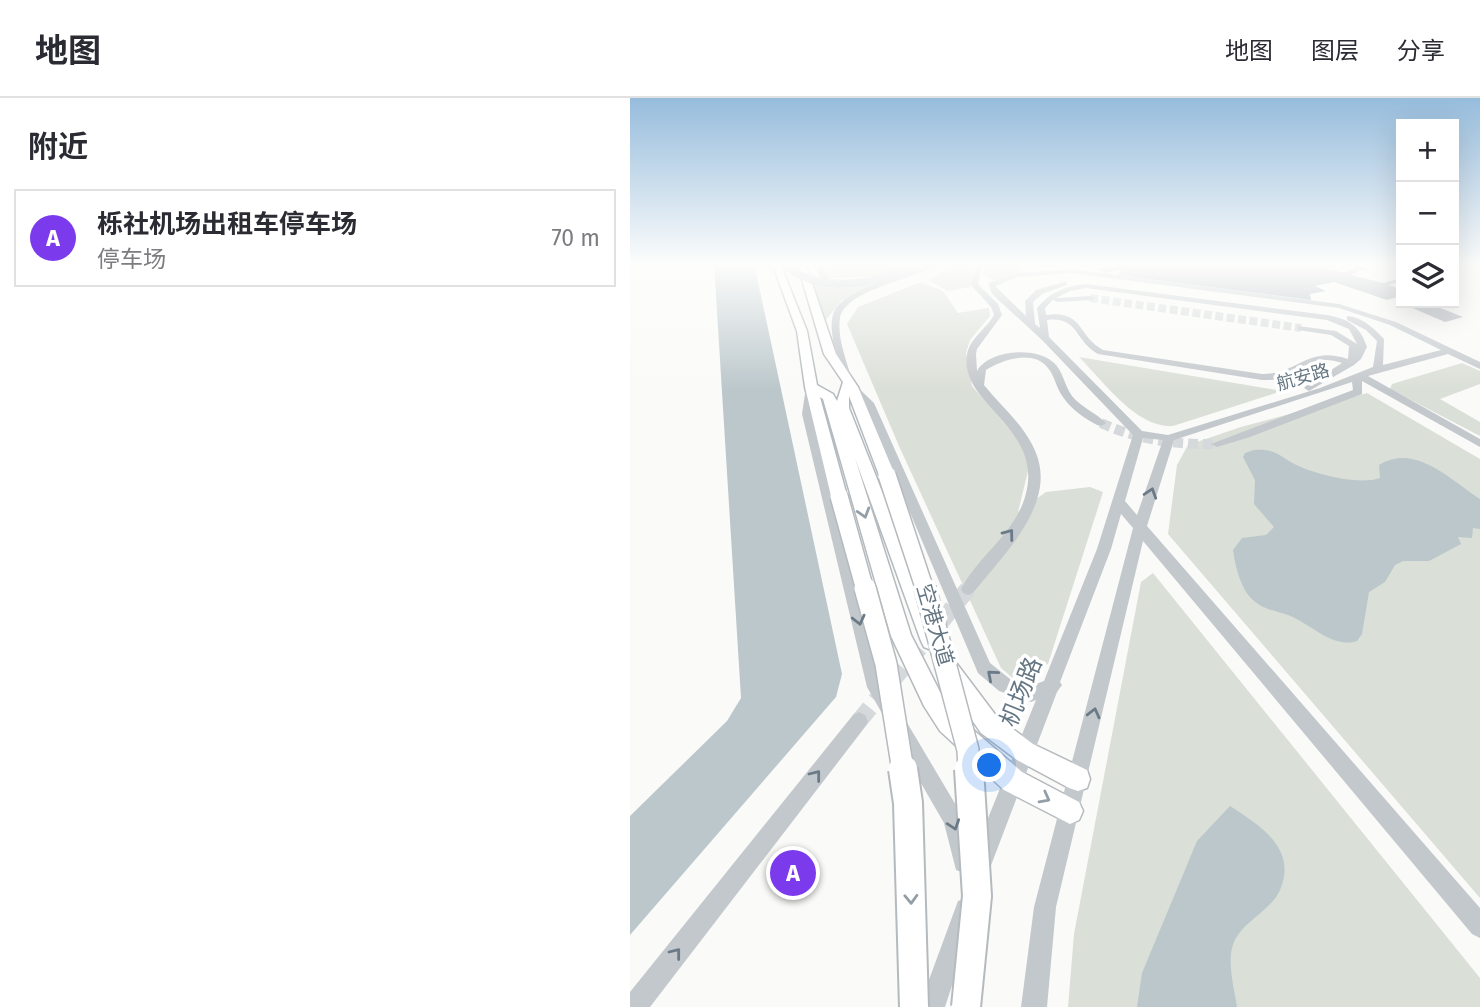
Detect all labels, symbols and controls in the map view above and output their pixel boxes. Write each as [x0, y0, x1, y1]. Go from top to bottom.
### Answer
text: 地图 [35, 31, 101, 71]
text: 地图 [1225, 37, 1273, 65]
text: 图层 [1311, 37, 1359, 65]
text: 分享 [1397, 37, 1445, 65]
map controls [1396, 119, 1459, 308]
button: + [1396, 119, 1459, 182]
text: 附近 [28, 129, 88, 165]
button: − [1396, 182, 1459, 245]
text: 栎社机场出租车停车场 [97, 209, 357, 240]
text: A [46, 224, 60, 252]
text: 70 m [551, 224, 600, 252]
text: 停车场 [97, 245, 166, 273]
button: layers [1396, 245, 1459, 308]
street label: 航安路 [1274, 359, 1332, 395]
one-way arrow [1142, 487, 1157, 499]
one-way arrow [856, 507, 871, 519]
one-way arrow [1001, 530, 1014, 542]
street label: 空港大道 [911, 581, 959, 669]
one-way arrow [851, 614, 865, 626]
street label: 机场路 [995, 653, 1047, 731]
one-way arrow [987, 671, 1000, 683]
one-way arrow [1086, 707, 1100, 719]
your location [972, 748, 1006, 782]
one-way arrow [808, 770, 821, 782]
one-way arrow [1037, 790, 1050, 803]
one-way arrow [946, 818, 960, 830]
pin: A [770, 847, 816, 899]
one-way arrow [903, 894, 918, 905]
one-way arrow [667, 949, 680, 961]

